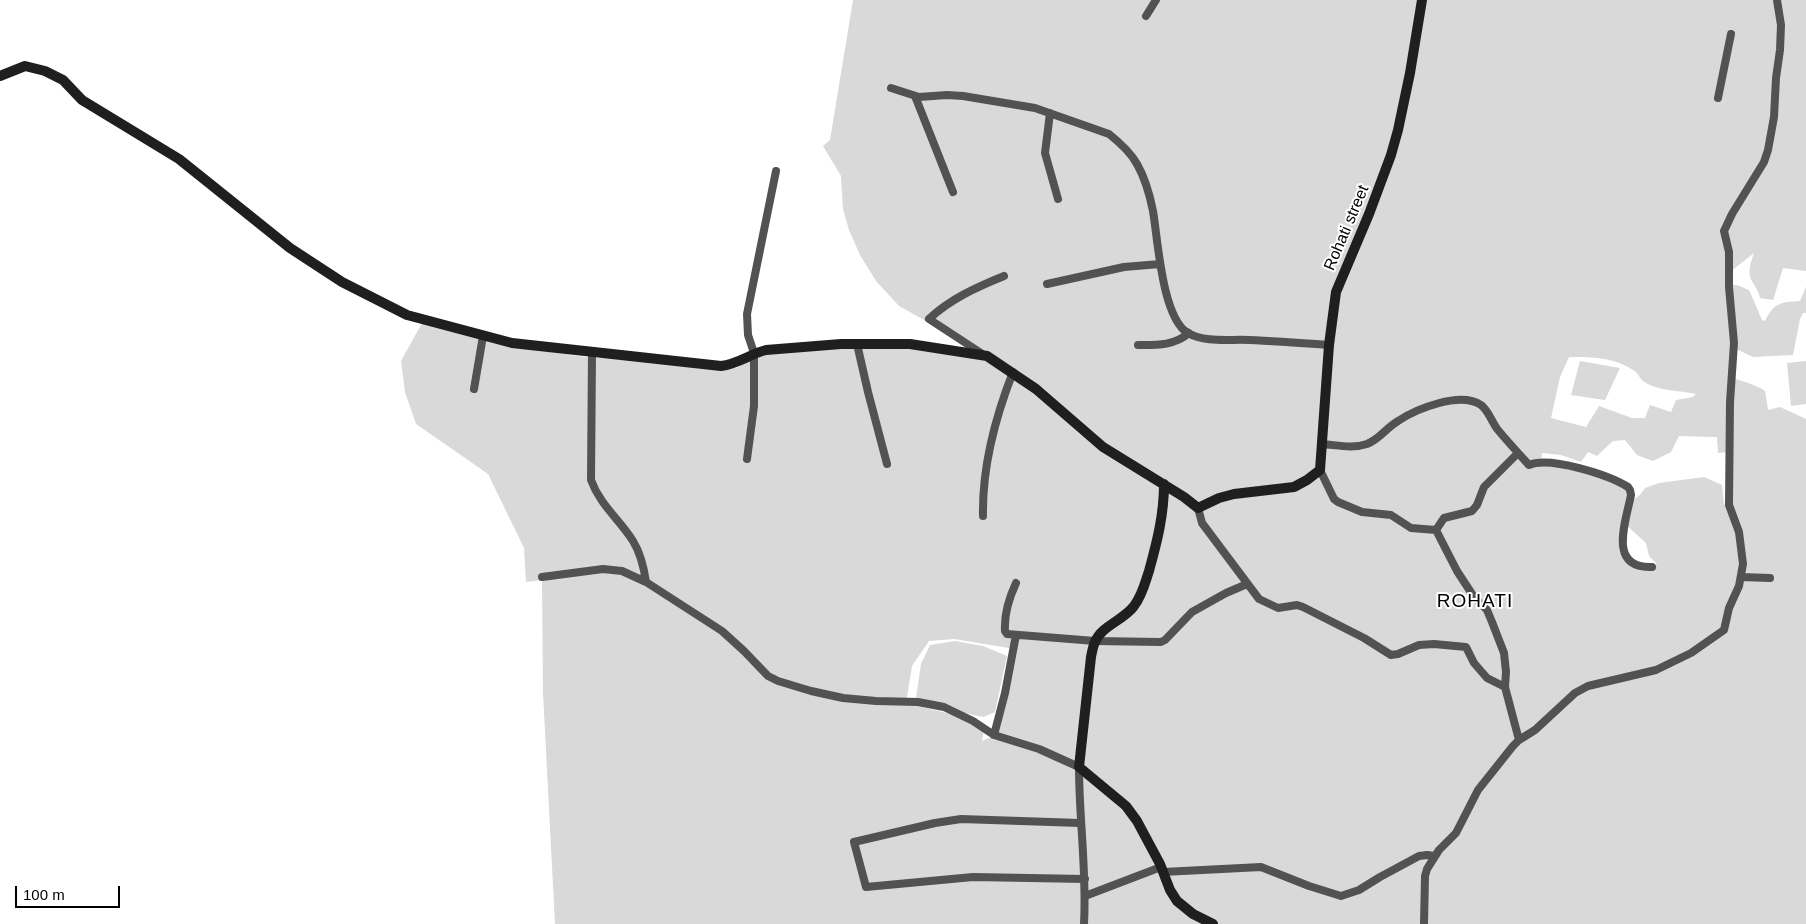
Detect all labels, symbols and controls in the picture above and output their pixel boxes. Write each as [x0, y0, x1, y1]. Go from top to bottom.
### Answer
street label: Rohati street [1320, 182, 1374, 274]
district label: ROHATI [1436, 591, 1514, 613]
scale bar [18, 876, 122, 908]
text: 100 m [23, 886, 65, 903]

